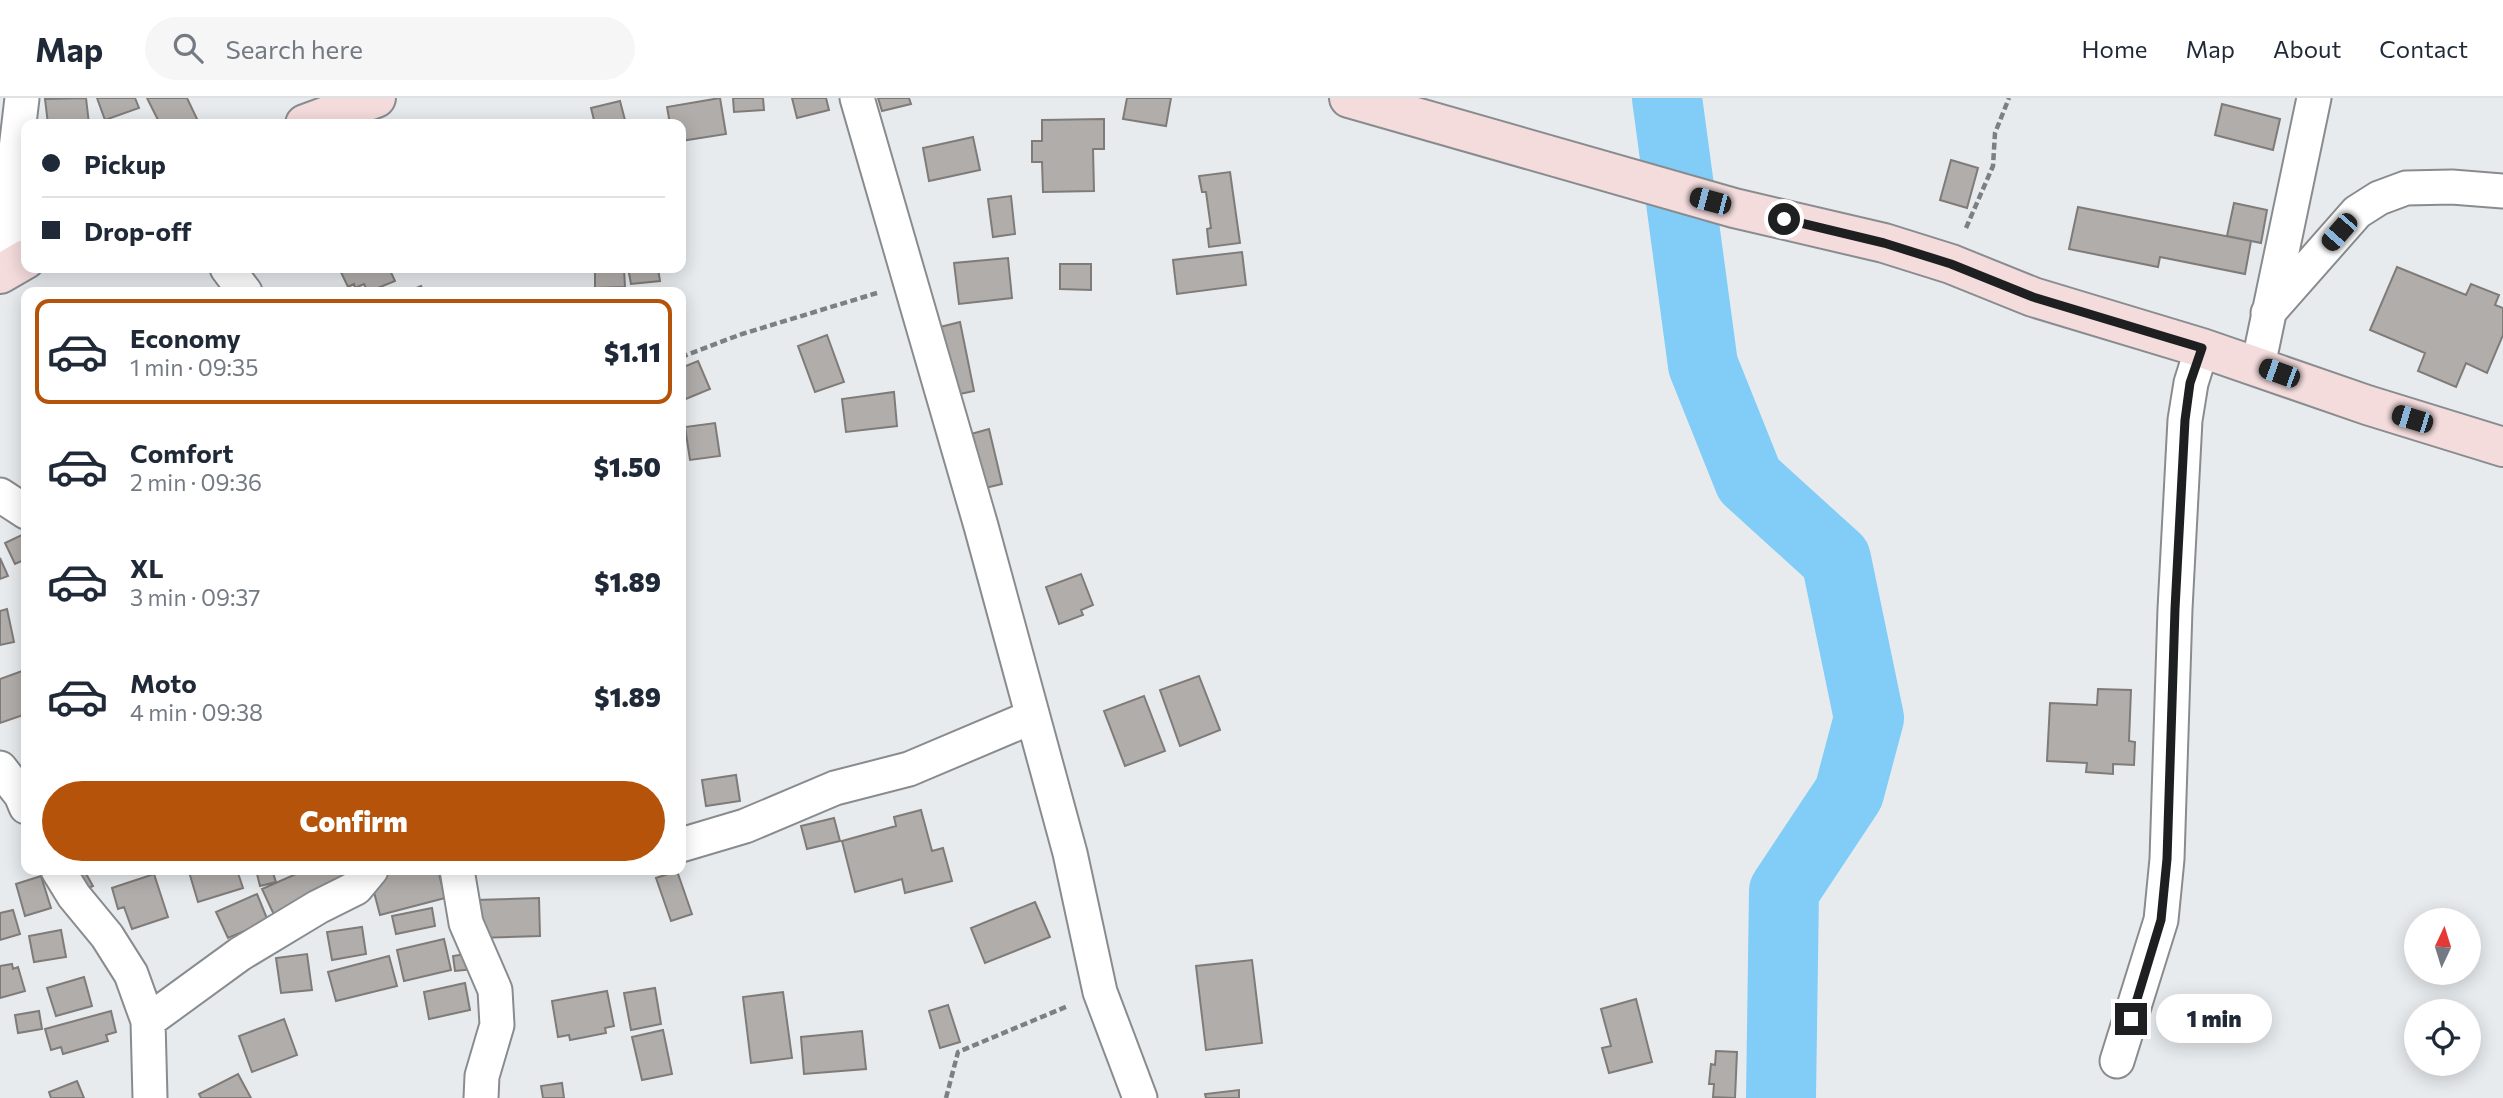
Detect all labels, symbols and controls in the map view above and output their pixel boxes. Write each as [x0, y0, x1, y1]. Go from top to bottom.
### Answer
search box [145, 17, 635, 80]
text: Map [35, 28, 103, 69]
icon: search [169, 29, 207, 67]
text: Search here [225, 33, 363, 64]
text: Home [2082, 34, 2148, 63]
text: Map [2186, 34, 2235, 63]
text: About [2273, 34, 2341, 63]
text: Contact [2379, 34, 2468, 63]
text: Pickup [84, 148, 166, 179]
car [1687, 185, 1734, 217]
route start [1768, 203, 1800, 235]
car [2318, 209, 2361, 255]
text: Drop-off [84, 215, 191, 246]
icon: car [46, 320, 109, 383]
text: Economy [130, 322, 241, 353]
text: $1.11 [604, 336, 661, 367]
text: 1 min · 09:35 [130, 353, 258, 381]
car [2256, 356, 2303, 390]
car [2389, 403, 2436, 435]
icon: car [46, 435, 109, 498]
text: Comfort [130, 437, 233, 468]
text: $1.50 [594, 451, 661, 482]
text: 2 min · 09:36 [130, 468, 262, 496]
icon: car [46, 550, 109, 613]
text: XL [130, 552, 164, 583]
text: $1.89 [594, 566, 661, 597]
text: 3 min · 09:37 [130, 583, 261, 611]
icon: car [46, 665, 109, 728]
text: Moto [130, 667, 197, 698]
text: $1.89 [594, 681, 661, 712]
text: 4 min · 09:38 [130, 698, 263, 726]
button: Confirm [42, 781, 665, 861]
north arrow [2404, 908, 2482, 985]
map controls [2404, 908, 2481, 1076]
callout: 1 min [2156, 995, 2271, 1044]
button: locate [2404, 999, 2481, 1076]
route end [2115, 1003, 2147, 1035]
text: 1 min [2186, 1004, 2242, 1032]

